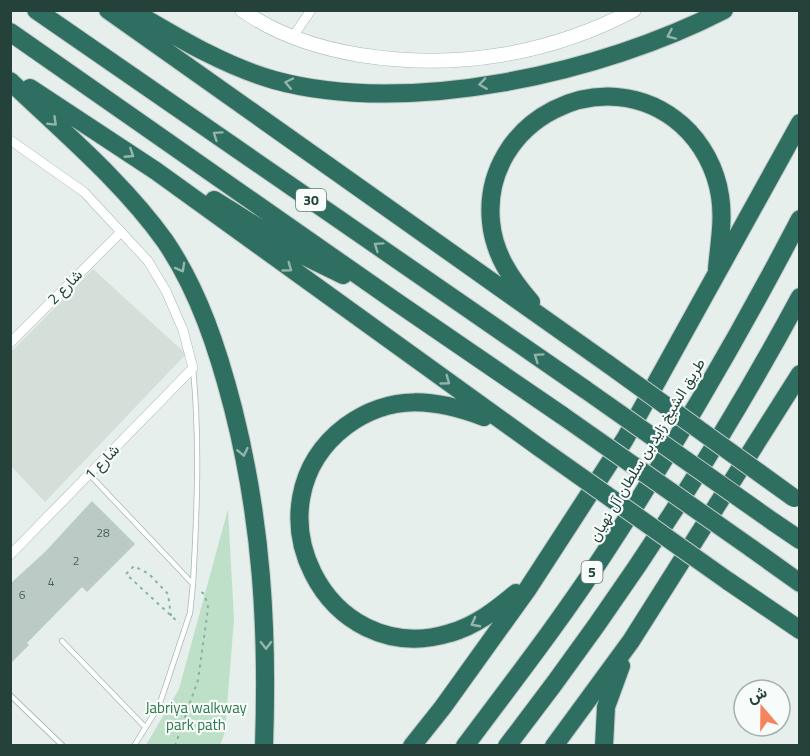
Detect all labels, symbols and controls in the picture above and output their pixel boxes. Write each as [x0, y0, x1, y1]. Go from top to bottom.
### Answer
one-way arrow [666, 28, 677, 40]
one-way arrow [284, 77, 294, 90]
one-way arrow [478, 78, 487, 90]
one-way arrow [46, 115, 56, 126]
one-way arrow [213, 131, 224, 142]
one-way arrow [123, 147, 134, 158]
road number: 30 [296, 189, 326, 211]
one-way arrow [373, 242, 384, 253]
one-way arrow [174, 261, 185, 272]
one-way arrow [281, 261, 292, 272]
street label: شارع 2 [42, 263, 88, 310]
one-way arrow [534, 353, 545, 364]
street label: طريق الشيخ زايد بن سلطان آل نهيان [583, 354, 711, 546]
one-way arrow [440, 374, 451, 385]
street label: شارع 1 [79, 438, 125, 485]
one-way arrow [236, 446, 249, 456]
house number: 28 [96, 523, 110, 542]
house number: 2 [73, 551, 79, 570]
road number: 5 [582, 561, 602, 583]
house number: 4 [48, 572, 55, 591]
house number: 6 [19, 585, 26, 604]
one-way arrow [471, 616, 481, 627]
one-way arrow [260, 640, 272, 649]
north arrow [732, 678, 792, 738]
text: ش [744, 679, 770, 708]
park label: Jabriya walkway park path [145, 696, 247, 736]

